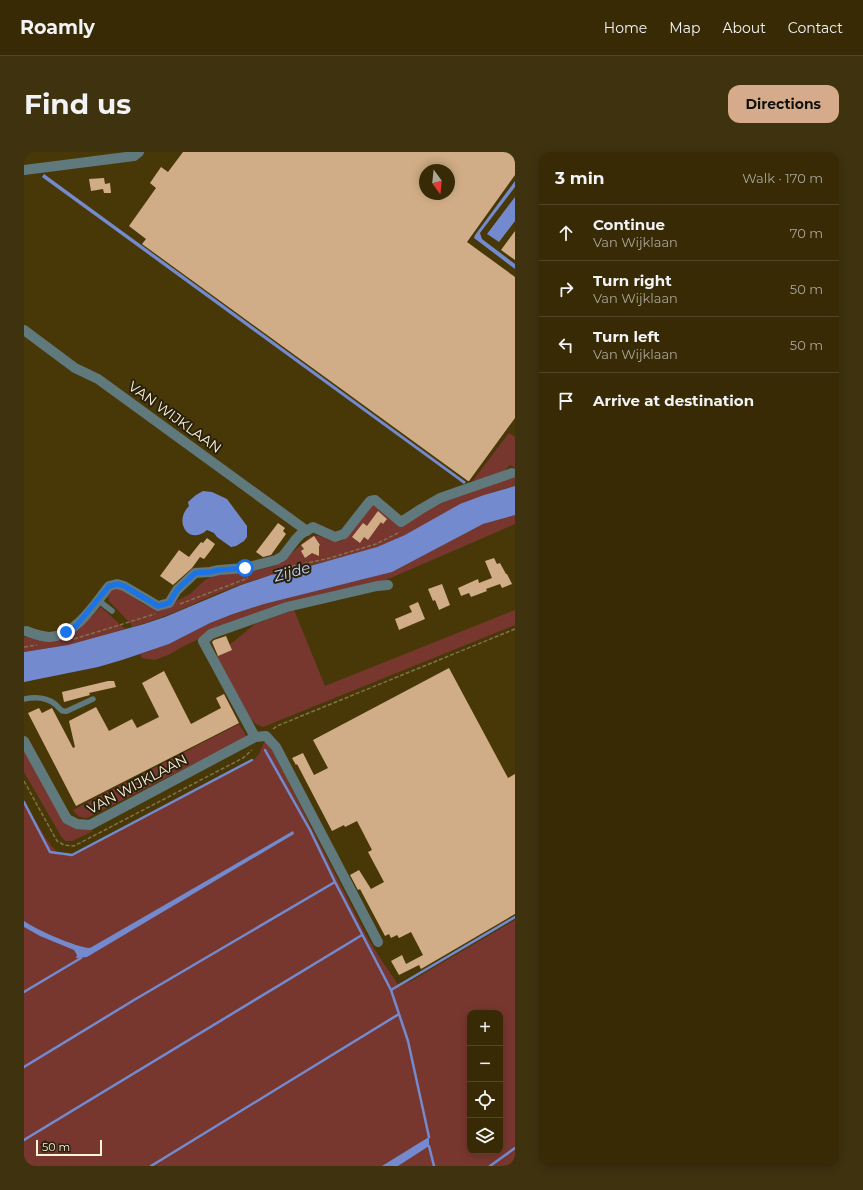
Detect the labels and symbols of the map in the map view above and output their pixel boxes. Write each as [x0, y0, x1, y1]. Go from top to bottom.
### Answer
north arrow [419, 164, 455, 200]
street label: VAN WIJKLAAN [125, 377, 225, 457]
water label: Zijde [271, 558, 312, 586]
route start [236, 559, 254, 577]
route end [57, 623, 75, 641]
street label: VAN WIJKLAAN [84, 750, 190, 818]
scale bar [36, 1138, 102, 1157]

